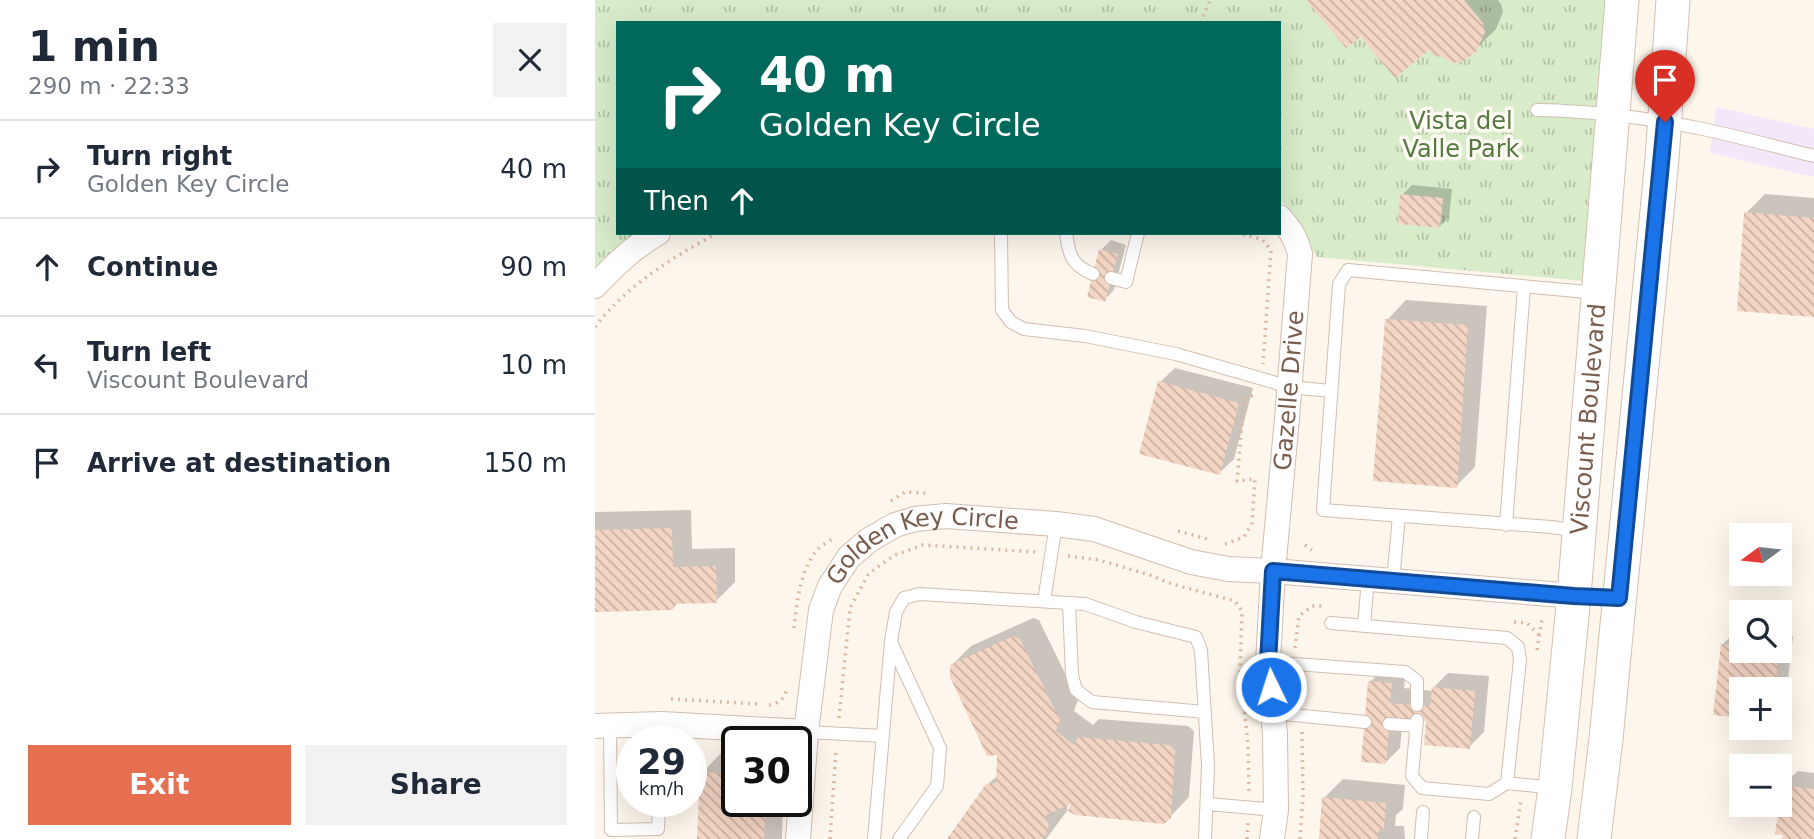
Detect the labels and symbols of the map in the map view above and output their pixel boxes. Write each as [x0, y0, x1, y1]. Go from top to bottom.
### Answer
pin [1635, 50, 1695, 122]
park label: Vista del Valle Park [1403, 107, 1520, 163]
street label: Viscount Boulevard [1565, 302, 1612, 536]
street label: Gazelle Drive [1268, 309, 1309, 472]
street label: Golden Key Circle [821, 502, 1020, 590]
north arrow [1729, 523, 1792, 586]
position arrow [1234, 650, 1308, 724]
speed limit sign: 30 [721, 726, 812, 817]

